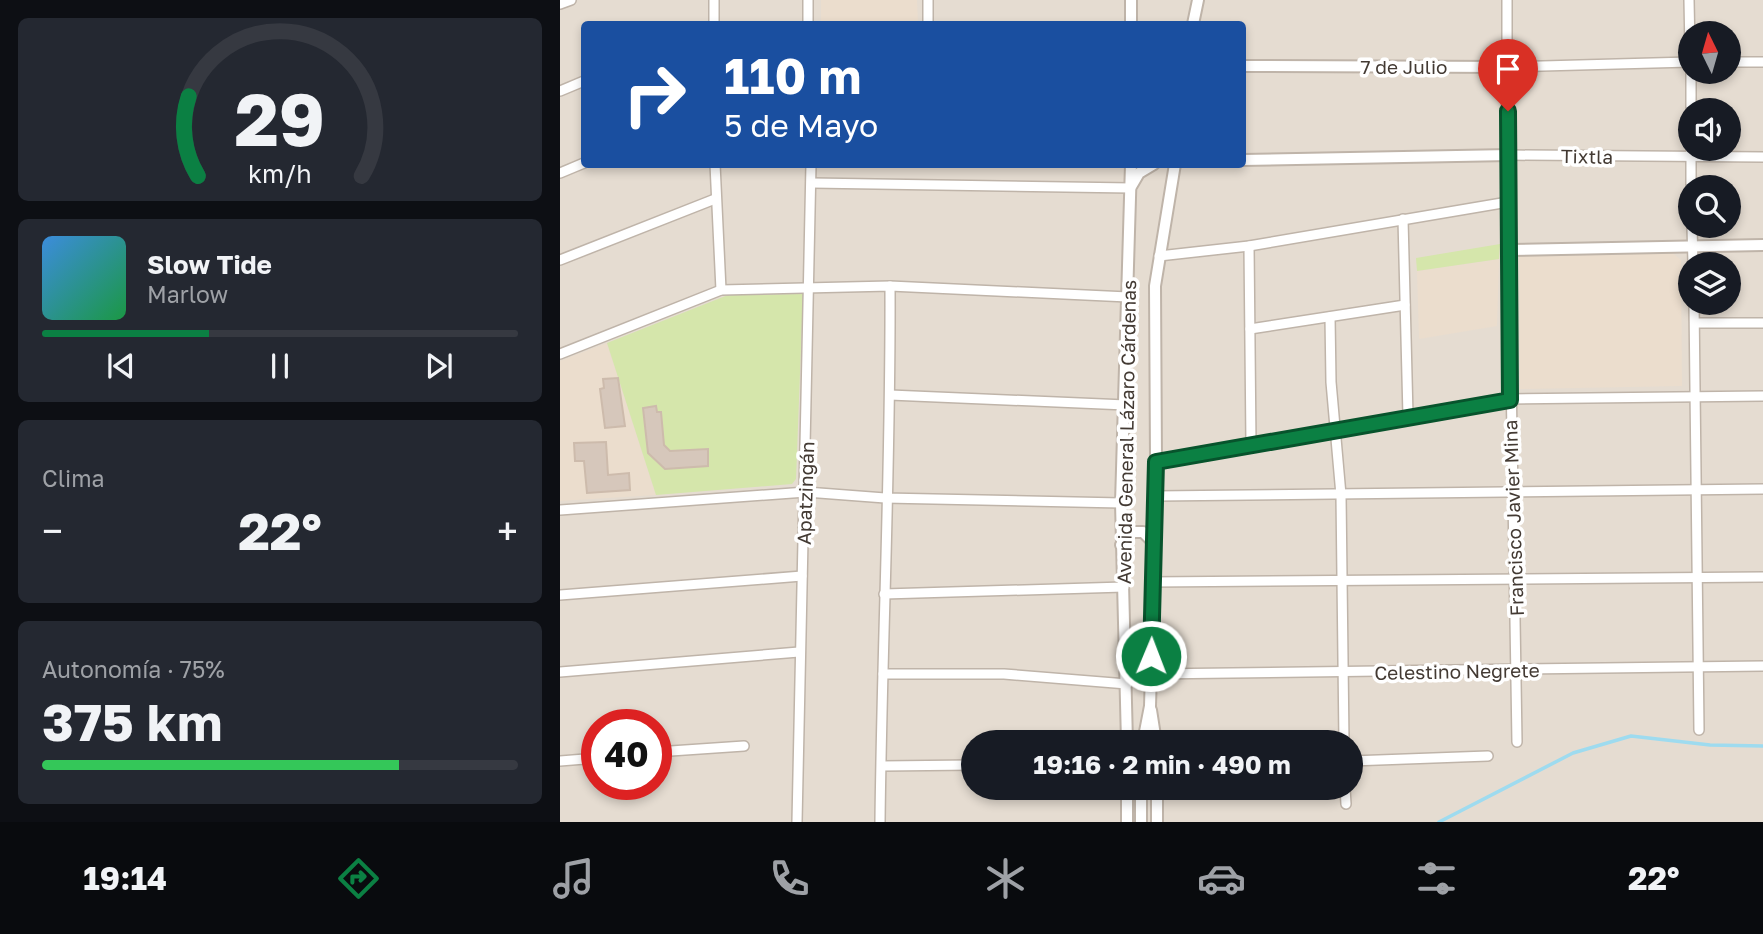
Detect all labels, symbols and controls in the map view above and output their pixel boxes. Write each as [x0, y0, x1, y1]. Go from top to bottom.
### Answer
north arrow [1678, 21, 1741, 84]
map controls [1678, 21, 1741, 315]
pin [1478, 39, 1538, 111]
text: 110 m [724, 46, 861, 105]
icon: right [609, 49, 700, 140]
icon: arrive [1489, 50, 1527, 88]
street label: 7 de Julio [1361, 55, 1447, 78]
text: 29 [235, 75, 325, 162]
button: sound [1678, 98, 1741, 161]
text: 5 de Mayo [724, 106, 878, 144]
street label: Tixtla [1561, 144, 1613, 168]
text: km/h [248, 157, 312, 188]
button: search [1678, 175, 1741, 238]
text: Slow Tide [147, 249, 272, 280]
button: layers [1678, 252, 1741, 315]
text: Marlow [147, 280, 228, 308]
street label: Avenida General Lázaro Cárdenas [1112, 280, 1140, 584]
icon: previous [102, 347, 140, 385]
icon: pause [261, 347, 299, 385]
icon: next [420, 347, 458, 385]
street label: Francisco Javier Mina [1498, 419, 1528, 617]
street label: Apatzingán [792, 441, 818, 545]
text: Clima [42, 464, 105, 492]
text: 22° [238, 499, 322, 561]
text: − [42, 508, 63, 553]
text: + [497, 508, 518, 553]
position arrow [1114, 619, 1188, 693]
text: Autonomía · 75% [42, 655, 225, 683]
street label: Celestino Negrete [1374, 658, 1540, 684]
text: 375 km [42, 690, 222, 752]
speed limit sign: 40 [581, 709, 672, 800]
text: 19:16 · 2 min · 490 m [1033, 749, 1291, 780]
icon: directions [334, 854, 383, 903]
icon: music [549, 854, 598, 903]
icon: phone [765, 854, 814, 903]
icon: climate [981, 854, 1030, 903]
icon: car [1197, 854, 1246, 903]
icon: filters [1412, 854, 1461, 903]
text: 19:14 [83, 859, 167, 897]
text: 22° [1628, 859, 1680, 897]

